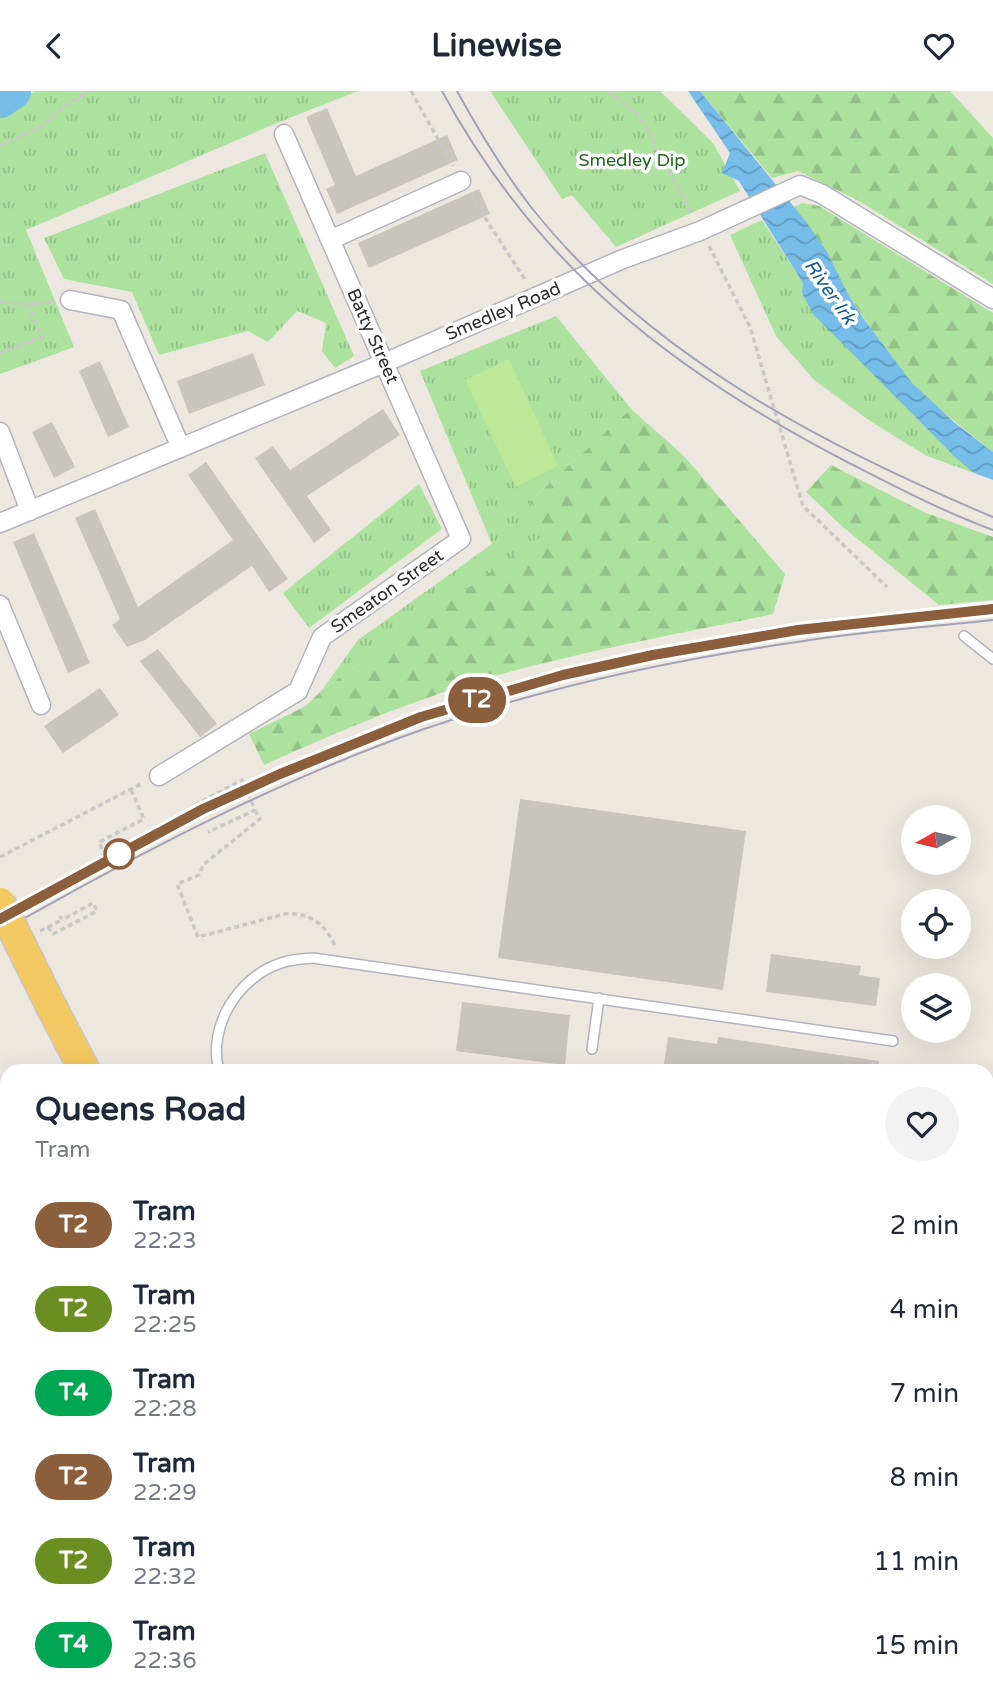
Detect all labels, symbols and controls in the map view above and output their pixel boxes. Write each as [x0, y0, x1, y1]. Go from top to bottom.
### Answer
icon: back [35, 27, 73, 65]
text: Linewise [431, 27, 562, 65]
icon: heart [920, 27, 958, 65]
park label: Smedley Dip [578, 149, 686, 171]
water label: River Irk [800, 255, 861, 330]
street label: Smedley Road [442, 277, 564, 345]
street label: Batty Street [342, 285, 404, 387]
street label: Smeaton Street [326, 544, 448, 638]
line badge: T2 [446, 677, 508, 723]
text: T2 [462, 685, 492, 714]
north arrow [901, 805, 971, 875]
map controls [901, 805, 971, 1043]
unlabelled marker [104, 839, 134, 869]
button: locate [901, 889, 971, 959]
button: layers [901, 973, 971, 1043]
button: heart [885, 1087, 959, 1161]
text: Queens Road [35, 1090, 246, 1129]
text: Tram [35, 1136, 90, 1164]
text: Tram [133, 1196, 196, 1227]
text: T2 [59, 1210, 88, 1239]
text: 2 min [890, 1210, 959, 1241]
text: 22:23 [133, 1227, 197, 1255]
text: Tram [133, 1280, 196, 1311]
text: T2 [59, 1294, 88, 1323]
text: 4 min [890, 1294, 959, 1325]
text: 22:25 [133, 1311, 197, 1339]
text: Tram [133, 1364, 196, 1395]
text: T4 [59, 1378, 88, 1407]
text: 7 min [890, 1378, 959, 1409]
text: 22:28 [133, 1395, 197, 1423]
text: Tram [133, 1448, 196, 1479]
text: T2 [59, 1462, 88, 1491]
text: 8 min [890, 1462, 959, 1493]
text: 22:29 [133, 1479, 197, 1507]
text: Tram [133, 1532, 196, 1563]
text: T2 [59, 1546, 88, 1575]
text: 11 min [873, 1546, 959, 1577]
text: 22:32 [133, 1563, 197, 1591]
text: Tram [133, 1616, 196, 1647]
text: T4 [59, 1630, 88, 1659]
text: 15 min [873, 1630, 959, 1661]
text: 22:36 [133, 1647, 197, 1675]

